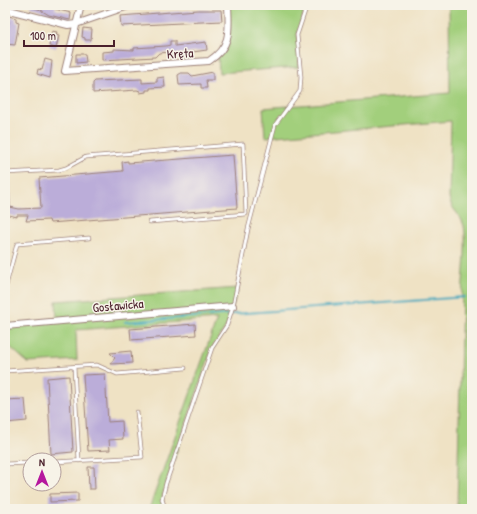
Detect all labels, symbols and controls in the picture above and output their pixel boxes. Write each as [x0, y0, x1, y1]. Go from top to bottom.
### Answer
scale bar [24, 22, 114, 48]
text: 100 m [30, 27, 56, 44]
street label: Kręta [166, 43, 194, 63]
street label: Gosławicka [92, 294, 144, 316]
north arrow [22, 452, 62, 492]
text: N [39, 455, 45, 469]

